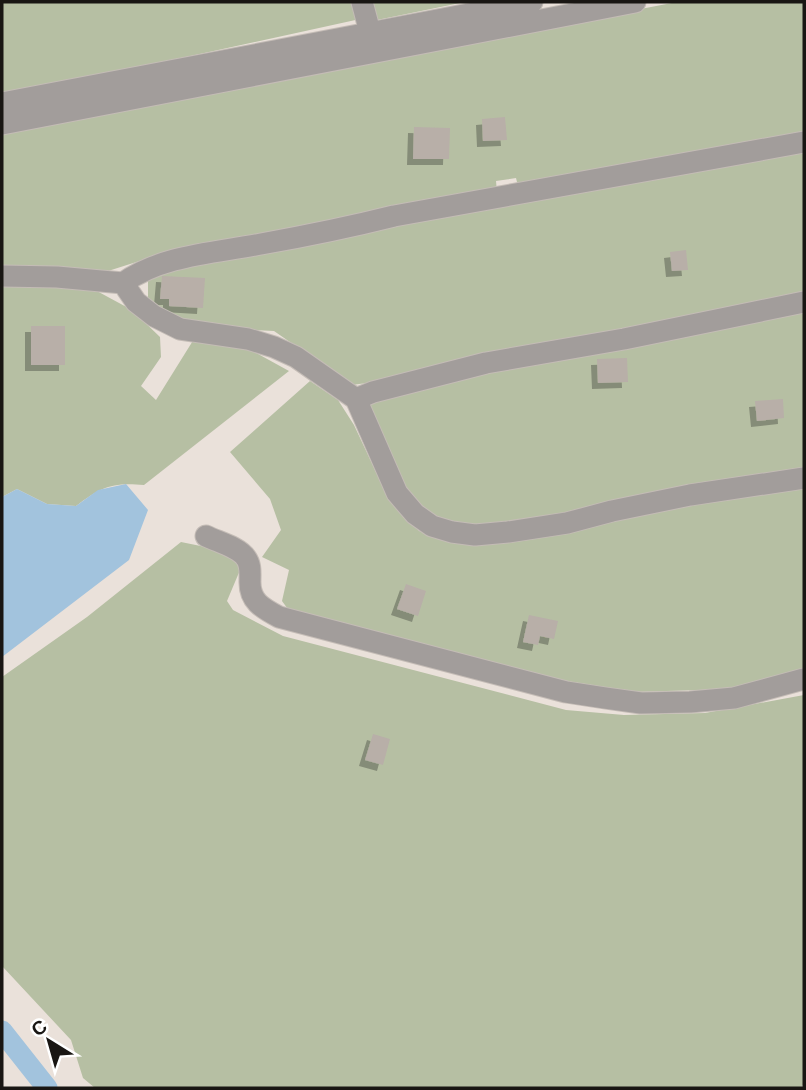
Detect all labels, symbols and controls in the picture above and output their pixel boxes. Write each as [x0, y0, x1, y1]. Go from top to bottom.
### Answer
north arrow [14, 1006, 84, 1076]
text: С [27, 1015, 51, 1040]

